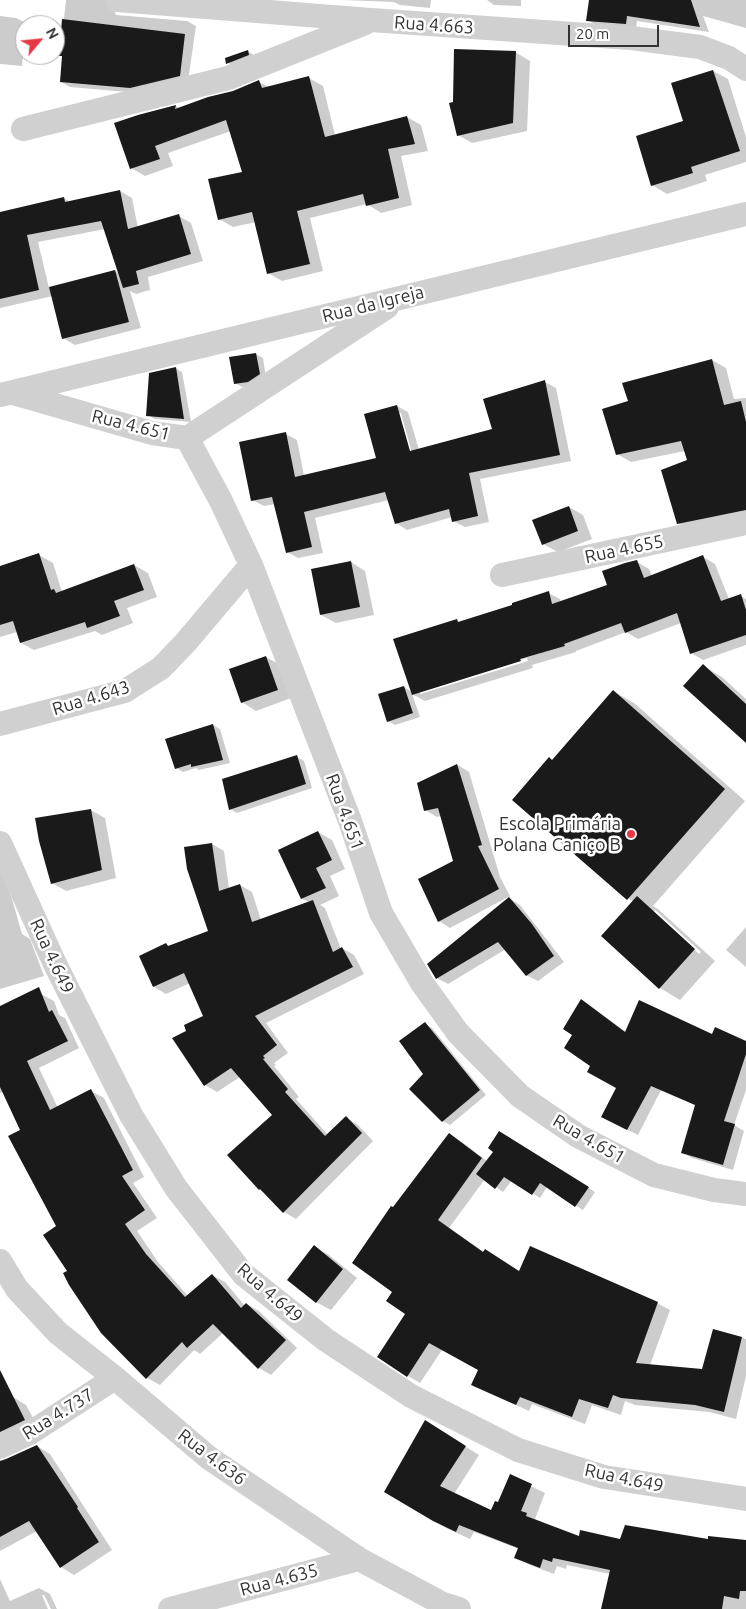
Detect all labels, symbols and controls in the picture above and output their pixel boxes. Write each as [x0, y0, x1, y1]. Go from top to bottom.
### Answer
street label: Rua 4.663 [393, 11, 475, 39]
north arrow [15, 15, 65, 65]
scale bar [571, 15, 662, 47]
text: N [43, 25, 62, 42]
text: 20 m [576, 25, 609, 42]
street label: Rua da Igreja [320, 281, 426, 327]
street label: Rua 4.651 [90, 405, 172, 445]
street label: Rua 4.655 [583, 530, 665, 568]
street label: Rua 4.643 [50, 676, 132, 720]
street label: Rua 4.651 [321, 771, 369, 853]
place label: Escola Primária Polana Caniço B [493, 813, 621, 856]
marker: Escola Primária Polana Caniço B [625, 828, 637, 840]
street label: Rua 4.649 [25, 915, 79, 997]
street label: Rua 4.651 [549, 1110, 629, 1168]
street label: Rua 4.649 [233, 1259, 307, 1327]
street label: Rua 4.737 [18, 1384, 98, 1444]
street label: Rua 4.636 [174, 1424, 250, 1490]
street label: Rua 4.649 [583, 1459, 665, 1497]
street label: Rua 4.635 [238, 1559, 320, 1601]

